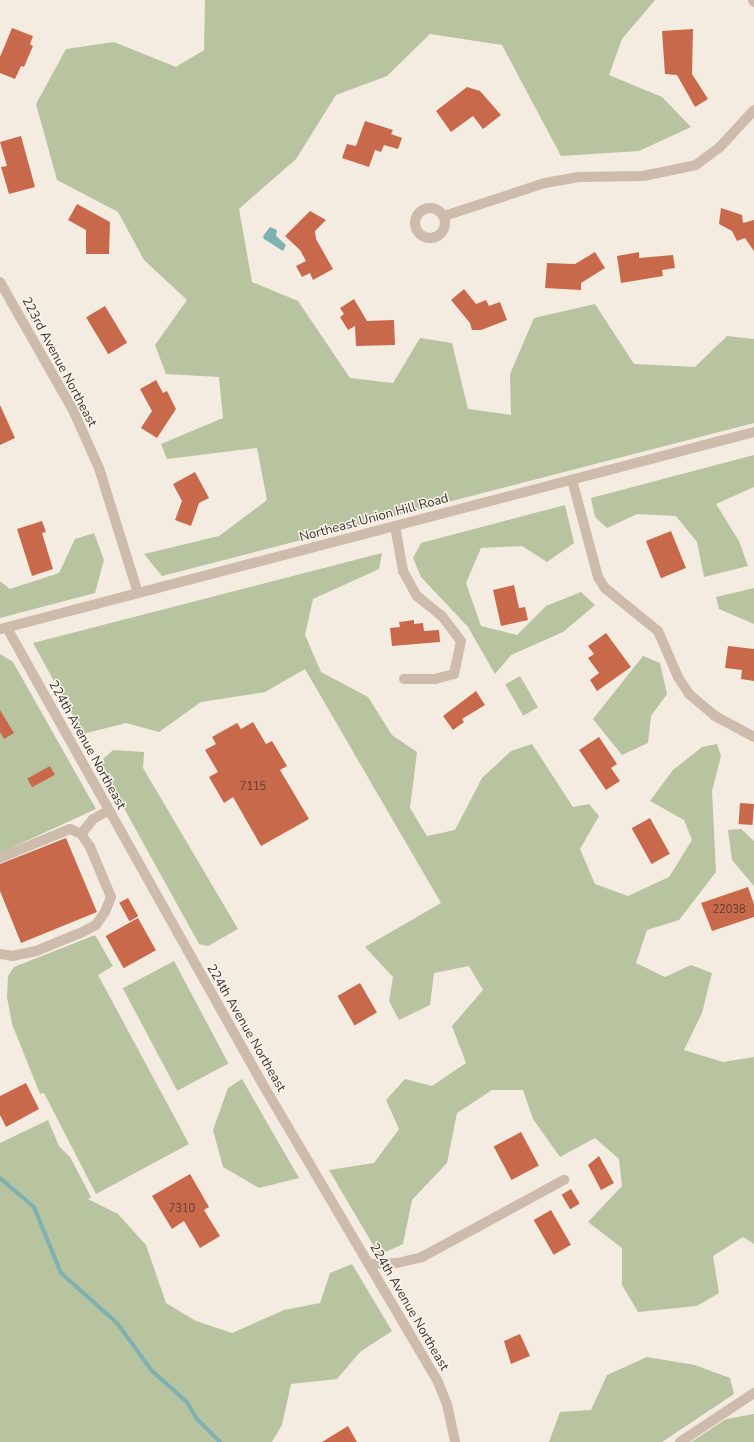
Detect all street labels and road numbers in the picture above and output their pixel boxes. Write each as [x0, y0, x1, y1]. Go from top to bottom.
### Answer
street label: 223rd Avenue Northeast [18, 294, 100, 430]
street label: Northeast Union Hill Road [298, 491, 450, 545]
street label: 224th Avenue Northeast [45, 678, 129, 812]
street label: 224th Avenue Northeast [203, 961, 289, 1095]
street label: 224th Avenue Northeast [366, 1240, 452, 1374]

